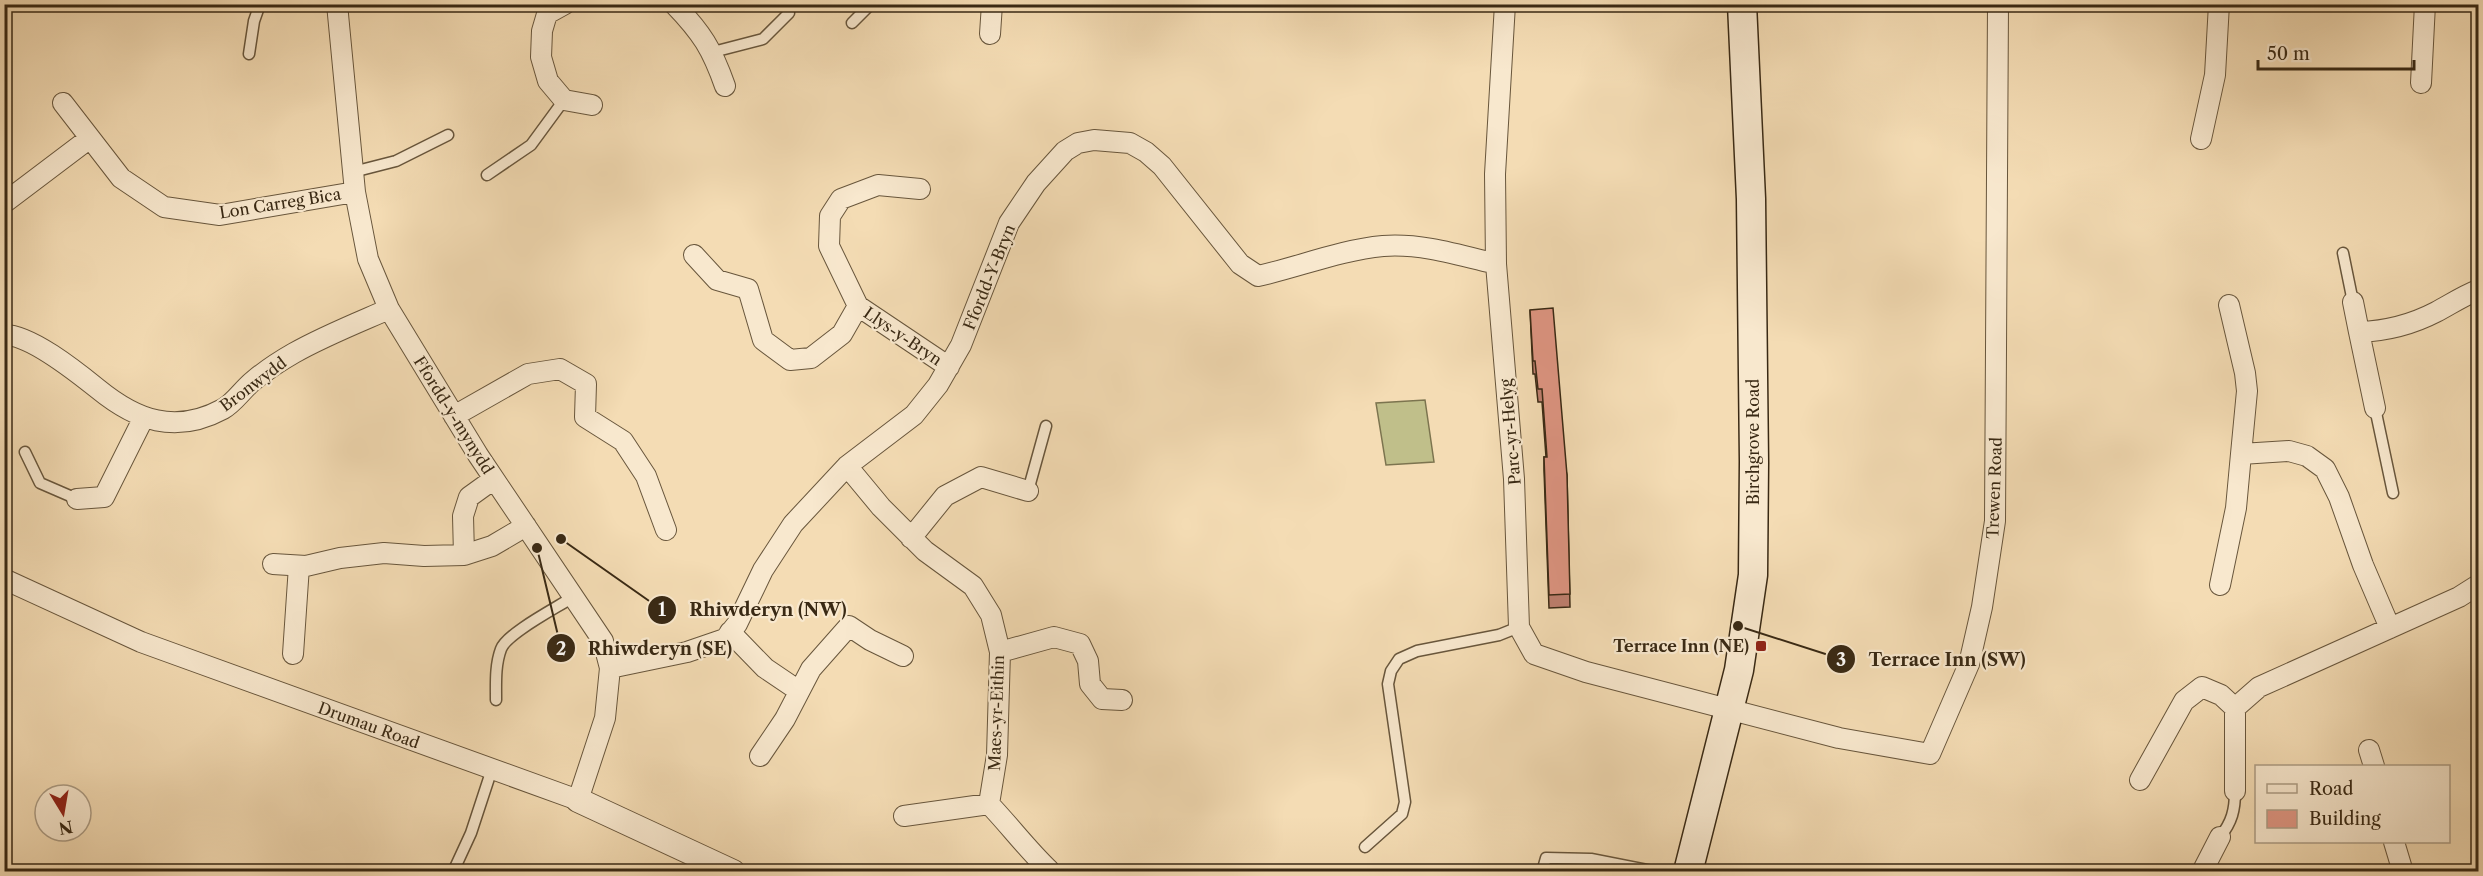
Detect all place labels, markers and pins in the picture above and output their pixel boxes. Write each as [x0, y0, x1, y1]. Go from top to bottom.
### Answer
callout: Rhiwderyn (NW) [647, 592, 859, 628]
callout: Rhiwderyn (SE) [546, 630, 744, 666]
place label: Terrace Inn (NE) [1613, 636, 1749, 656]
marker: Terrace Inn (NE) [1754, 639, 1768, 653]
callout: Terrace Inn (SW) [1826, 641, 2037, 677]

